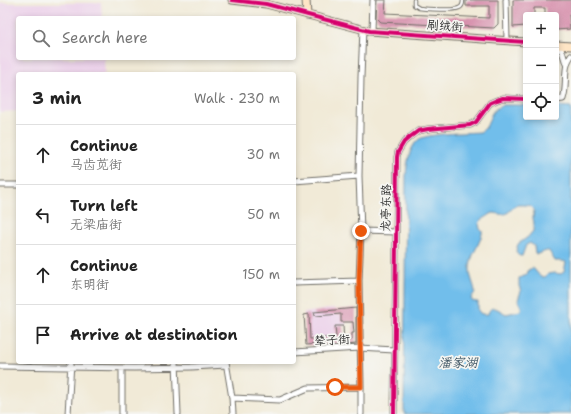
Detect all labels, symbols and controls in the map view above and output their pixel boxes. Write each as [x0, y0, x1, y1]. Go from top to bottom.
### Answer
map controls [523, 12, 559, 120]
button: + [523, 12, 559, 48]
search box [16, 16, 296, 60]
street label: 刷绒街 [426, 17, 464, 35]
icon: search [30, 27, 52, 49]
text: Search here [62, 28, 148, 48]
button: − [523, 48, 559, 84]
button: locate [523, 84, 559, 120]
text: 3 min [32, 87, 82, 109]
text: Walk · 230 m [194, 90, 280, 107]
text: Continue [70, 136, 138, 156]
icon: ahead [32, 144, 54, 166]
text: 30 m [246, 146, 280, 163]
text: 马齿苋街 [70, 156, 122, 173]
street label: 龙亭东路 [378, 184, 394, 232]
text: Turn left [70, 196, 138, 216]
icon: left [32, 204, 54, 226]
text: 50 m [247, 206, 280, 223]
text: 无梁庙街 [70, 216, 122, 233]
route end [352, 222, 370, 240]
text: Continue [70, 256, 138, 276]
icon: ahead [32, 264, 54, 286]
text: 150 m [242, 266, 280, 283]
text: 东明街 [70, 276, 109, 293]
icon: arrive [32, 324, 54, 346]
text: Arrive at destination [70, 325, 238, 345]
street label: 辇子街 [314, 331, 350, 349]
water label: 潘家湖 [438, 354, 479, 371]
route start [326, 378, 344, 396]

